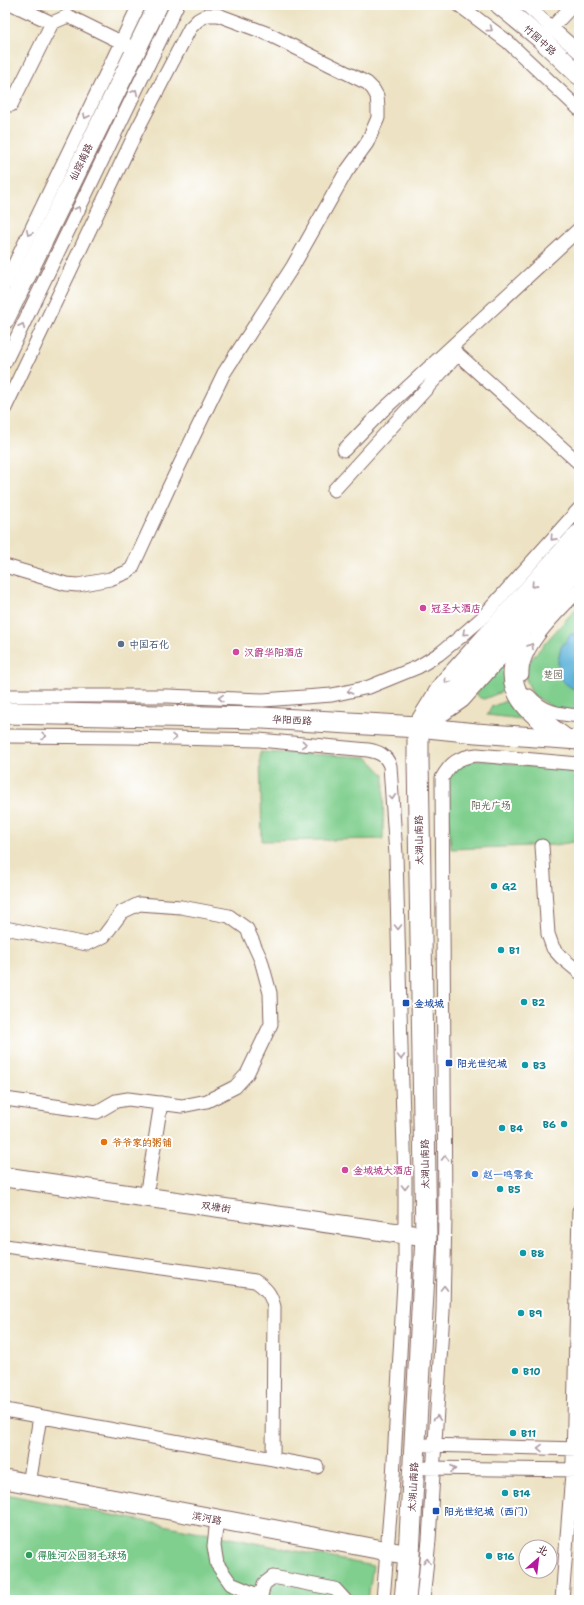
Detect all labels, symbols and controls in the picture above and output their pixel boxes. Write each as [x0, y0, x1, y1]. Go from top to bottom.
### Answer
street label: 竹园中路 [521, 22, 559, 58]
one-way arrow [486, 24, 493, 31]
one-way arrow [130, 89, 138, 97]
one-way arrow [83, 112, 91, 119]
street label: 仙踪南路 [66, 141, 96, 183]
one-way arrow [73, 206, 81, 214]
one-way arrow [26, 229, 34, 237]
one-way arrow [17, 323, 25, 331]
one-way arrow [550, 533, 558, 541]
one-way arrow [532, 580, 539, 587]
place label: 冠圣大酒店 [431, 602, 481, 615]
marker: 冠圣大酒店 [418, 603, 428, 613]
one-way arrow [462, 629, 470, 636]
place label: 中国石化 [129, 638, 169, 651]
marker: 中国石化 [116, 639, 126, 649]
one-way arrow [526, 643, 533, 650]
place label: 汉爵华阳酒店 [244, 646, 304, 659]
marker: 汉爵华阳酒店 [231, 647, 241, 657]
park label: 楚园 [543, 668, 563, 681]
one-way arrow [445, 677, 452, 684]
one-way arrow [347, 686, 354, 695]
one-way arrow [218, 694, 224, 702]
street label: 华阳西路 [272, 712, 312, 728]
one-way arrow [41, 732, 47, 740]
one-way arrow [171, 734, 177, 742]
one-way arrow [301, 740, 307, 749]
one-way arrow [388, 794, 397, 800]
park label: 阳光广场 [471, 799, 511, 812]
street label: 太湖山南路 [412, 815, 426, 865]
place label: G2 [502, 880, 517, 893]
marker: G2 [489, 881, 499, 891]
one-way arrow [394, 924, 402, 930]
place label: B1 [509, 944, 520, 957]
marker: B1 [496, 945, 506, 955]
place label: B2 [532, 996, 545, 1009]
place label: 金域城 [414, 997, 444, 1010]
marker: B2 [519, 997, 529, 1007]
marker: 金域城 [401, 998, 411, 1008]
one-way arrow [397, 1054, 405, 1060]
place label: 阳光世纪城 [457, 1057, 507, 1070]
marker: 阳光世纪城 [444, 1058, 454, 1068]
place label: B3 [533, 1059, 546, 1072]
marker: B3 [520, 1060, 530, 1070]
place label: B6 [543, 1118, 556, 1131]
marker: B6 [559, 1119, 569, 1129]
place label: B4 [510, 1122, 523, 1135]
marker: B4 [497, 1123, 507, 1133]
place label: 爷爷家的粥铺 [112, 1136, 172, 1149]
marker: 爷爷家的粥铺 [99, 1137, 109, 1147]
street label: 太湖山南路 [418, 1139, 432, 1189]
one-way arrow [441, 1155, 449, 1161]
place label: 金域城大酒店 [353, 1164, 413, 1177]
marker: 金域城大酒店 [340, 1165, 350, 1175]
place label: 赵一鸣零食 [483, 1168, 533, 1181]
marker: 赵一鸣零食 [470, 1169, 480, 1179]
place label: B5 [508, 1183, 520, 1196]
one-way arrow [401, 1184, 409, 1190]
marker: B5 [495, 1184, 505, 1194]
street label: 双塘街 [200, 1198, 232, 1216]
place label: B8 [531, 1247, 544, 1260]
marker: B8 [518, 1248, 528, 1258]
one-way arrow [440, 1285, 448, 1291]
place label: B9 [529, 1307, 542, 1320]
marker: B9 [516, 1308, 526, 1318]
place label: B10 [523, 1365, 540, 1378]
marker: B10 [510, 1366, 520, 1376]
one-way arrow [433, 1415, 442, 1421]
place label: B11 [521, 1427, 536, 1440]
marker: B11 [508, 1428, 518, 1438]
one-way arrow [537, 1444, 543, 1452]
street label: 太湖山南路 [405, 1462, 421, 1512]
one-way arrow [450, 1465, 456, 1473]
place label: B14 [513, 1487, 530, 1500]
marker: B14 [500, 1488, 510, 1498]
place label: 阳光世纪城（西门） [444, 1505, 534, 1518]
marker: 阳光世纪城（西门） [431, 1506, 441, 1516]
street label: 滨河路 [191, 1509, 223, 1527]
north arrow [518, 1539, 558, 1579]
text: 北 [534, 1541, 551, 1560]
place label: 得胜河公园羽毛球场 [37, 1549, 127, 1562]
marker: 得胜河公园羽毛球场 [24, 1550, 34, 1560]
place label: B16 [497, 1550, 514, 1563]
marker: B16 [484, 1551, 494, 1561]
one-way arrow [423, 1558, 432, 1564]

